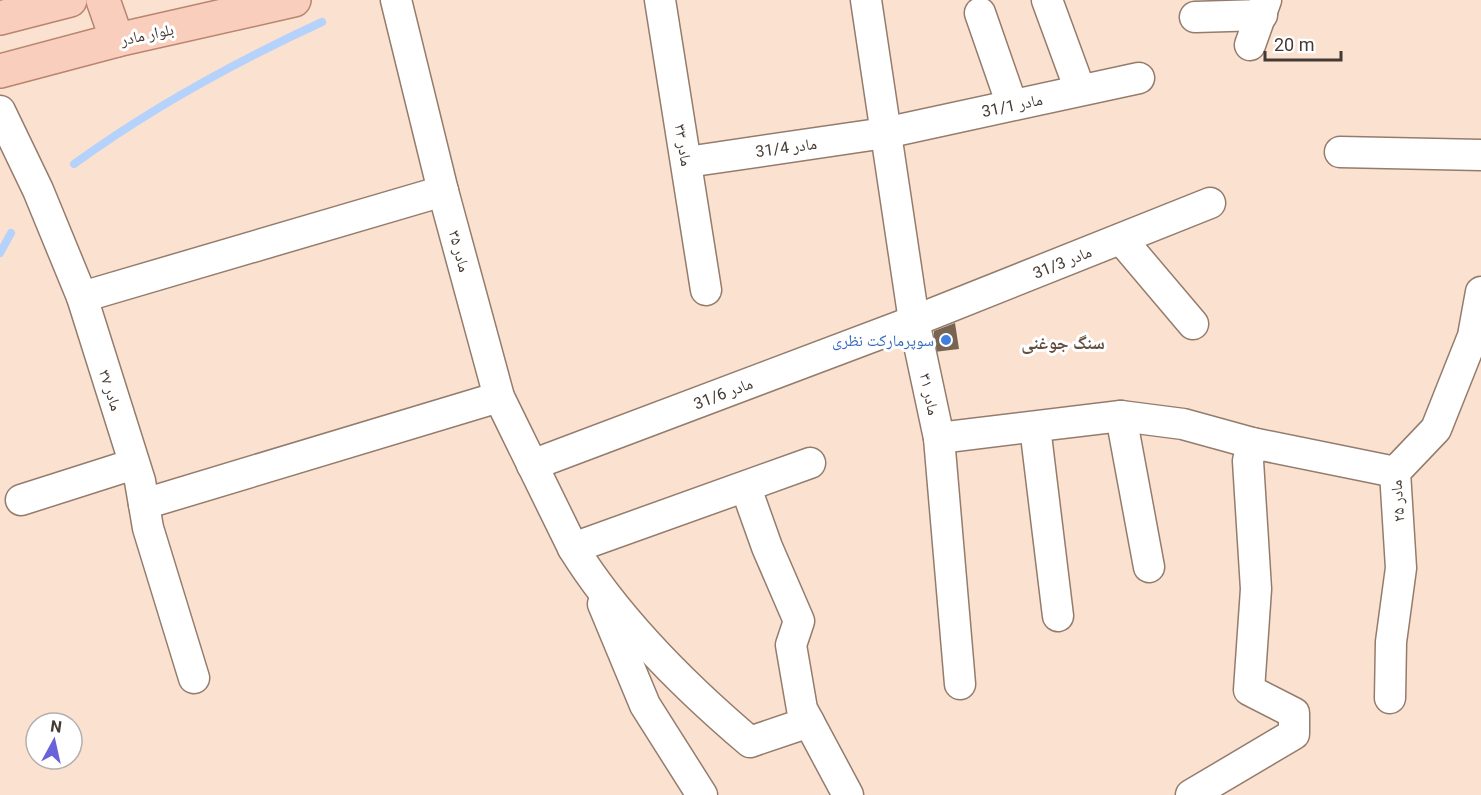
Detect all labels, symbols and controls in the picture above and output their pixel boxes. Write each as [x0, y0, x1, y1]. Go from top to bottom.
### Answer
street label: بلوار مادر [118, 20, 175, 50]
scale bar [1265, 24, 1342, 62]
text: 20 m [1274, 34, 1314, 55]
street label: مادر 31/1 [980, 90, 1044, 121]
street label: مادر ۳۳ [671, 123, 696, 168]
street label: مادر 31/4 [754, 134, 818, 161]
street label: مادر ۳۵ [445, 228, 474, 274]
street label: مادر 31/3 [1030, 242, 1094, 283]
place label: سوپرمارکت نظری [832, 331, 934, 351]
district label: سنگ جوغنی [1021, 332, 1105, 354]
marker: سوپرمارکت نظری [939, 333, 953, 347]
street label: مادر ۳۷ [95, 367, 126, 413]
street label: مادر ۳۱ [916, 371, 943, 417]
street label: مادر 31/6 [691, 374, 755, 413]
street label: مادر ۲۵ [1387, 479, 1408, 523]
north arrow [24, 711, 84, 771]
text: N [49, 716, 63, 737]

